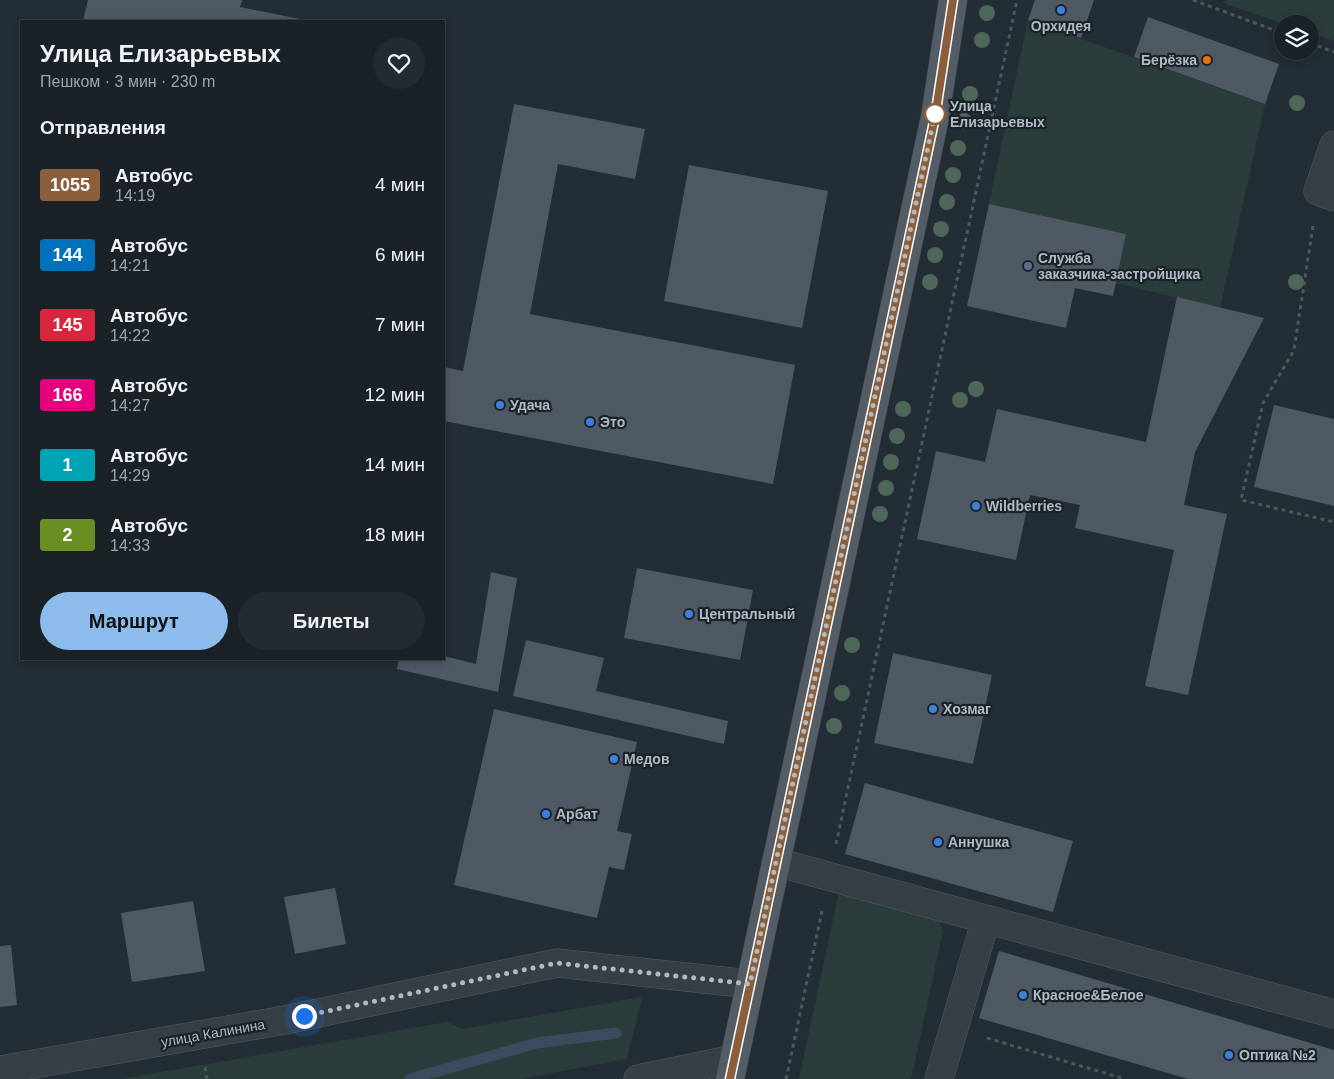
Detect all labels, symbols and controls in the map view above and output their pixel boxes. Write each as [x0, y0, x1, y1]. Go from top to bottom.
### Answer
marker: Орхидея [1055, 4, 1067, 16]
map controls [1274, 15, 1319, 60]
button: layers [1274, 15, 1319, 60]
place label: Орхидея [1031, 18, 1091, 34]
button: heart [373, 37, 425, 89]
text: Улица Елизарьевых [40, 40, 281, 67]
place label: Берёзка [1141, 52, 1197, 68]
marker: Берёзка [1201, 54, 1213, 66]
text: Пешком · 3 мин · 230 m [40, 73, 215, 90]
place label: Улица Елизарьевых [950, 98, 1045, 130]
marker: Улица Елизарьевых [924, 103, 946, 125]
text: Отправления [40, 117, 166, 138]
text: Автобус [115, 165, 193, 186]
text: 4 мин [375, 174, 425, 195]
text: 1055 [50, 175, 90, 195]
text: 14:19 [115, 187, 155, 204]
text: Автобус [110, 235, 188, 256]
text: 6 мин [375, 244, 425, 265]
text: 144 [52, 245, 83, 265]
place label: Служба заказчика-застройщика [1038, 250, 1200, 282]
text: 14:21 [110, 257, 150, 274]
marker: Служба заказчика-застройщика [1022, 260, 1034, 272]
text: Автобус [110, 305, 188, 326]
text: 7 мин [375, 314, 425, 335]
text: 145 [52, 315, 83, 335]
text: 14:22 [110, 327, 150, 344]
text: Автобус [110, 375, 188, 396]
text: 12 мин [364, 384, 425, 405]
text: 166 [52, 385, 83, 405]
text: 14:27 [110, 397, 150, 414]
place label: Удача [510, 397, 550, 413]
marker: Удача [494, 399, 506, 411]
place label: Это [600, 414, 625, 430]
marker: Это [584, 416, 596, 428]
text: Автобус [110, 445, 188, 466]
text: 14 мин [364, 454, 425, 475]
text: 1 [62, 455, 73, 475]
text: 14:29 [110, 467, 150, 484]
place label: Wildberries [986, 498, 1062, 514]
marker: Wildberries [970, 500, 982, 512]
text: Автобус [110, 515, 188, 536]
text: 18 мин [364, 524, 425, 545]
text: 2 [62, 525, 73, 545]
text: 14:33 [110, 537, 150, 554]
button: Маршрут [40, 592, 228, 650]
button: Билеты [238, 592, 425, 650]
place label: Центральный [699, 606, 795, 622]
marker: Центральный [683, 608, 695, 620]
place label: Хозмаг [943, 701, 991, 717]
marker: Хозмаг [927, 703, 939, 715]
place label: Медов [624, 751, 670, 767]
marker: Медов [608, 753, 620, 765]
place label: Арбат [556, 806, 598, 822]
marker: Арбат [540, 808, 552, 820]
place label: Аннушка [948, 834, 1009, 850]
marker: Аннушка [932, 836, 944, 848]
place label: Красное&Белое [1033, 987, 1144, 1003]
marker: Красное&Белое [1017, 989, 1029, 1001]
your location [292, 1004, 317, 1029]
street label: улица Калинина [160, 1016, 266, 1050]
place label: Оптика №2 [1239, 1047, 1316, 1063]
marker: Оптика №2 [1223, 1049, 1235, 1061]

